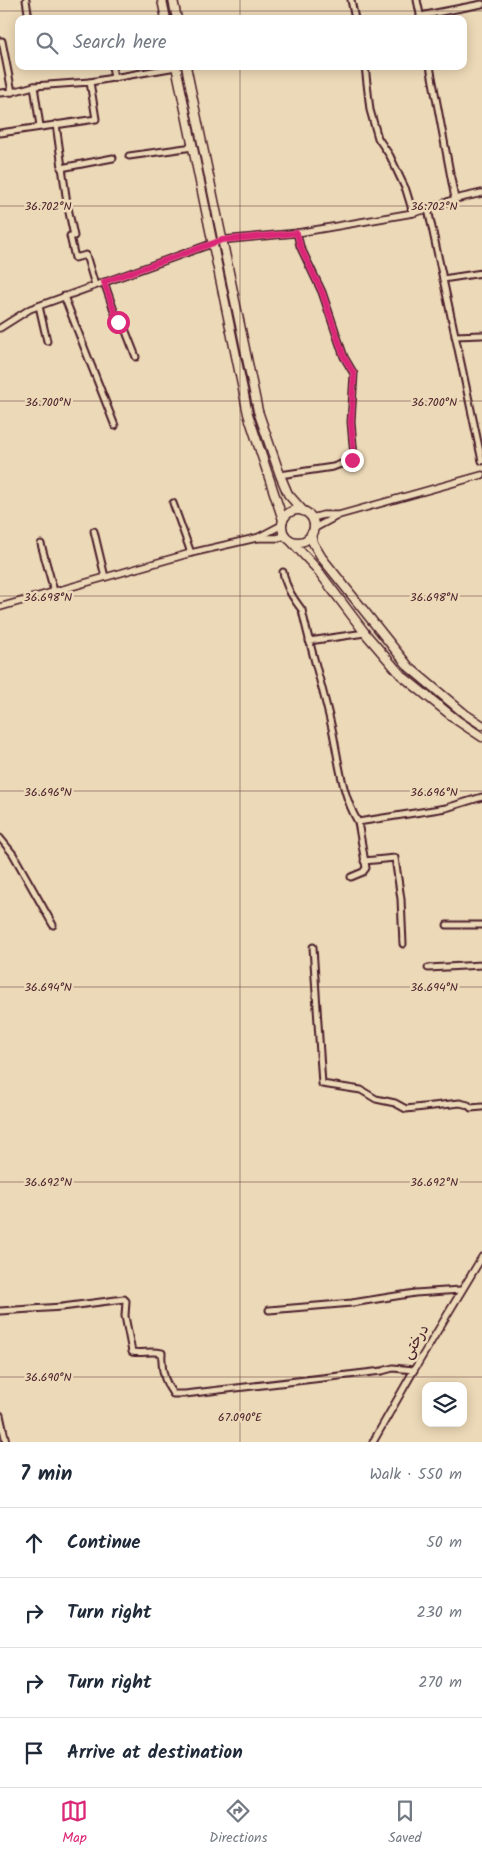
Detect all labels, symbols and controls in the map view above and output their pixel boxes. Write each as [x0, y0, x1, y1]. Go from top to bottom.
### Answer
search box [15, 15, 467, 70]
text: Search here [73, 28, 167, 58]
icon: search [33, 29, 61, 57]
text: 36.702°N [24, 197, 72, 216]
text: 36.702°N [410, 197, 458, 216]
route start [107, 311, 130, 334]
text: 36.700°N [25, 393, 71, 412]
text: 36.700°N [411, 393, 457, 412]
route end [341, 449, 364, 472]
text: 36.698°N [24, 588, 72, 607]
text: 36.698°N [410, 588, 458, 607]
text: 36.696°N [24, 783, 72, 802]
text: 36.696°N [410, 783, 458, 802]
text: 36.694°N [24, 978, 72, 997]
text: 36.694°N [410, 978, 458, 997]
text: 36.692°N [24, 1173, 72, 1192]
text: 36.692°N [410, 1173, 458, 1192]
street label: درختی [396, 1320, 436, 1364]
text: 36.690°N [24, 1368, 72, 1387]
map controls [422, 1382, 467, 1427]
button: layers [422, 1382, 467, 1427]
text: 67.090°E [218, 1408, 263, 1427]
text: 7 min [20, 1458, 72, 1491]
text: Walk · 550 m [370, 1462, 462, 1487]
text: Continue [67, 1528, 140, 1558]
icon: ahead [20, 1529, 48, 1557]
text: 50 m [426, 1530, 462, 1555]
text: Turn right [67, 1598, 152, 1628]
icon: right [20, 1599, 48, 1627]
text: 230 m [416, 1600, 462, 1625]
text: Turn right [67, 1668, 152, 1698]
icon: right [20, 1669, 48, 1697]
text: 270 m [418, 1670, 462, 1695]
text: Arrive at destination [67, 1738, 243, 1768]
icon: arrive [20, 1739, 48, 1767]
tab: Map [60, 1797, 88, 1849]
tab: Directions [209, 1797, 267, 1849]
tab: Saved [388, 1797, 422, 1849]

